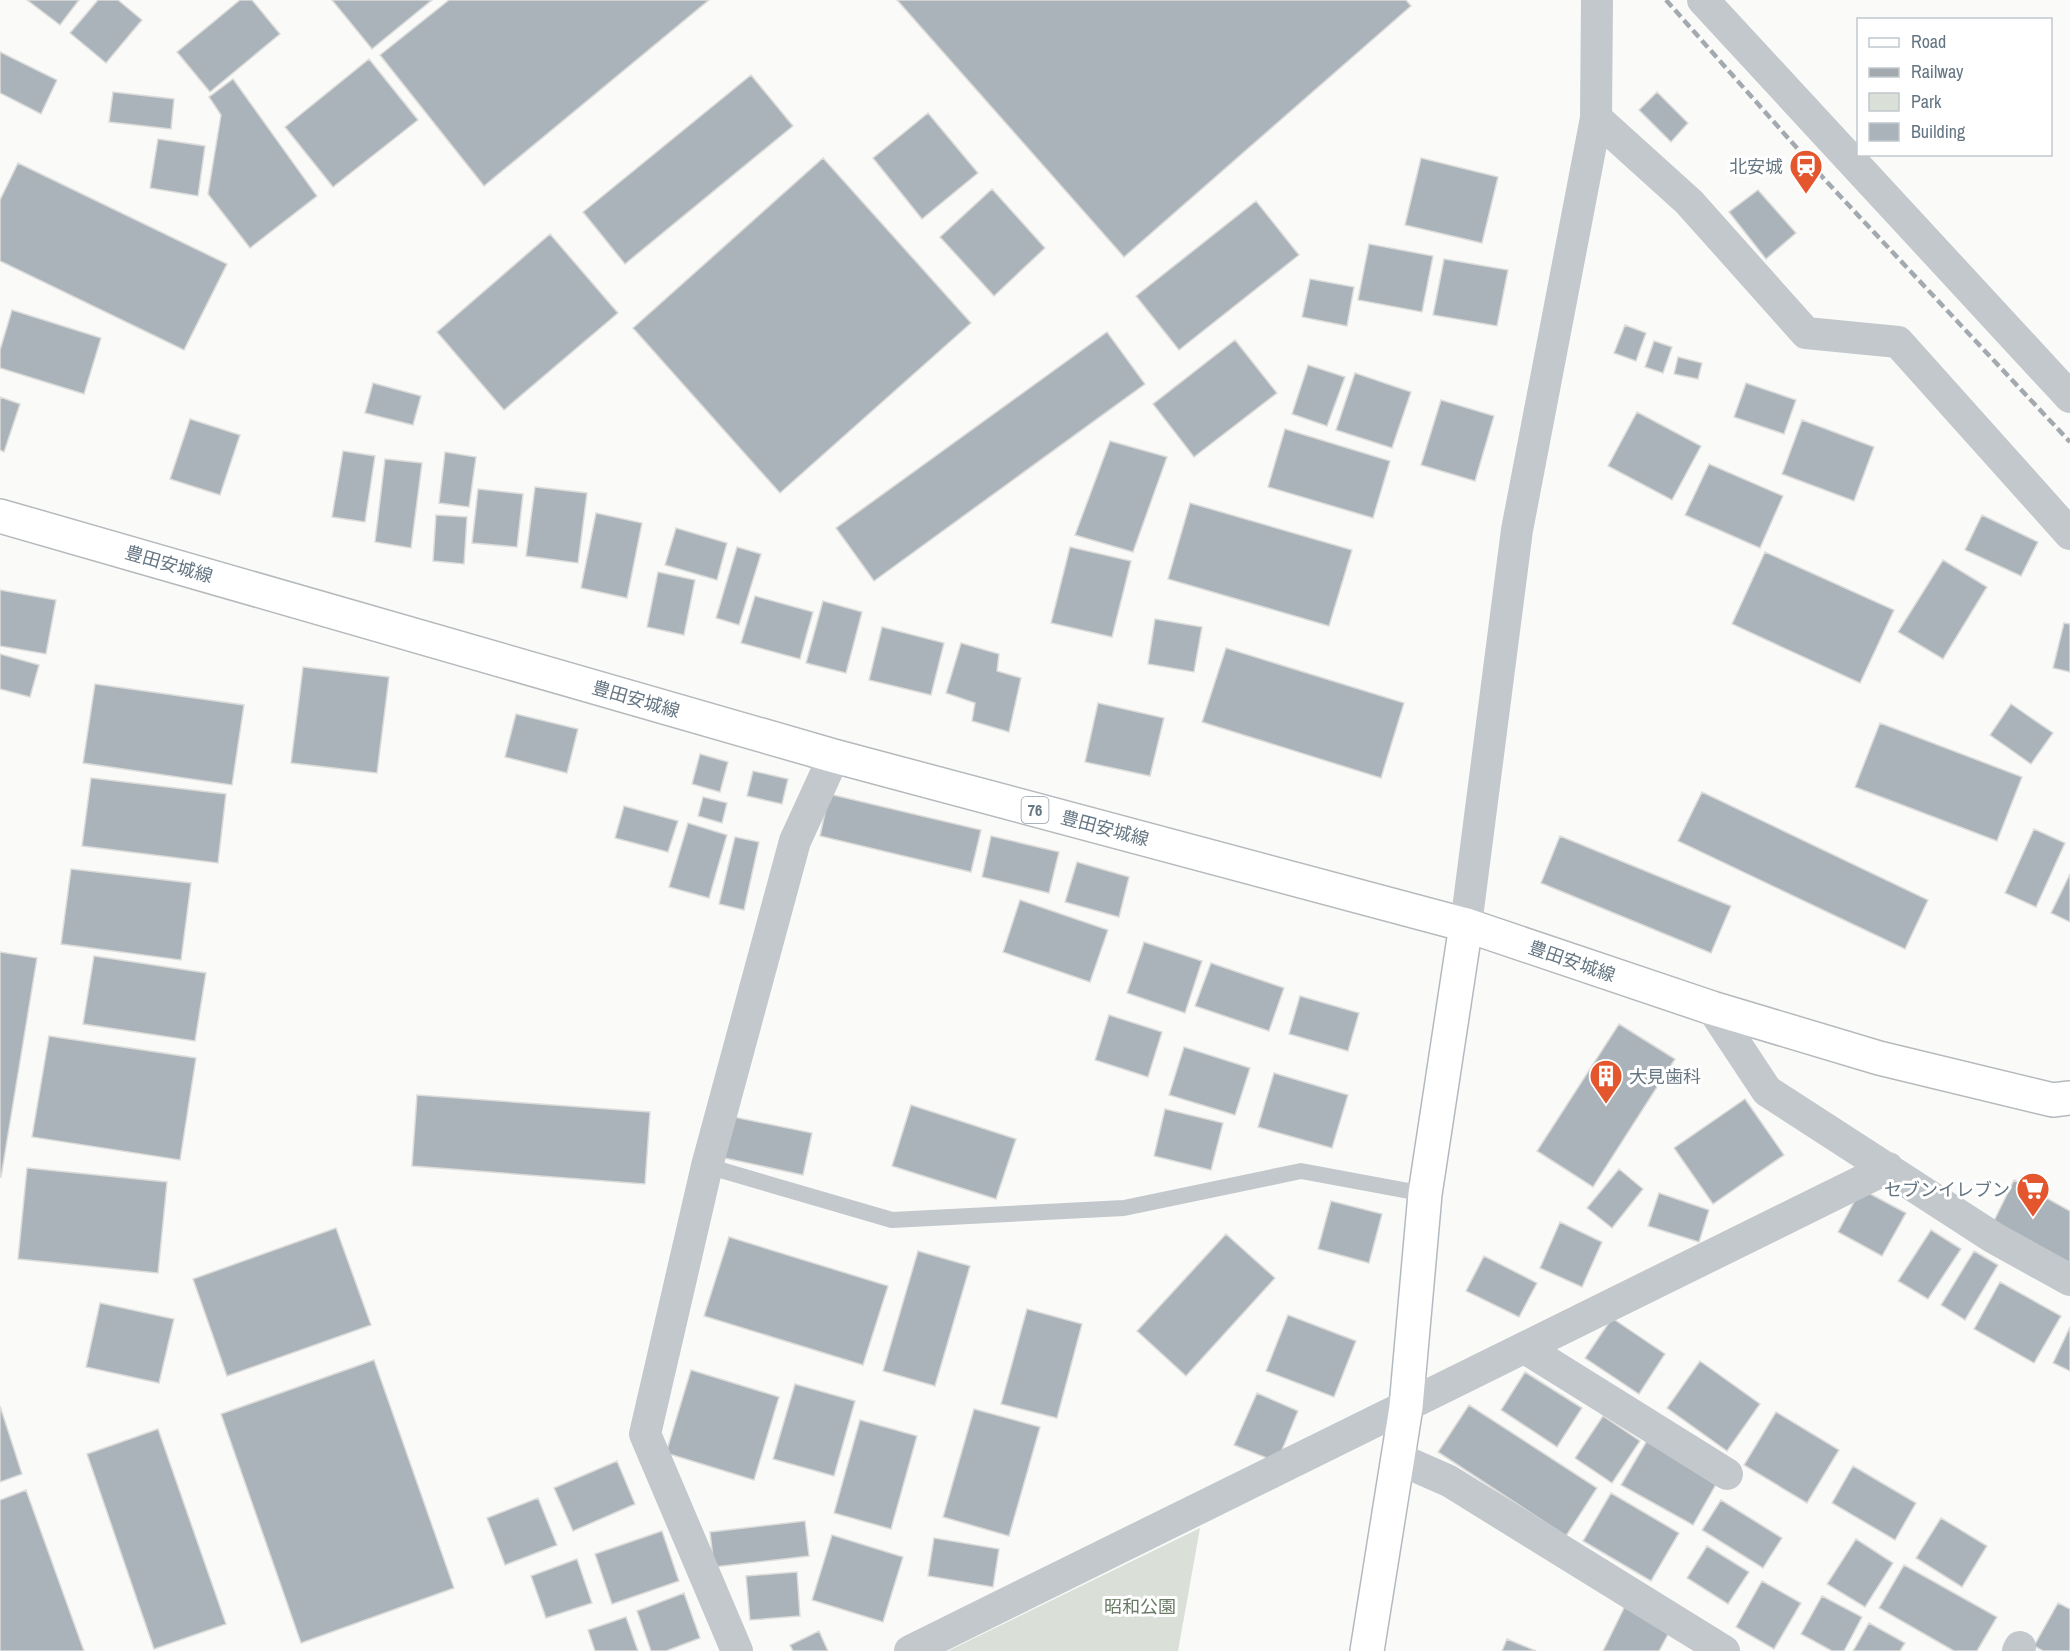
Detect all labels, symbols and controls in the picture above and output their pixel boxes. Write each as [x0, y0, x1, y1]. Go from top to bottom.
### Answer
legend [1857, 18, 2052, 156]
text: Road [1911, 29, 1946, 54]
text: Railway [1911, 59, 1964, 84]
text: Park [1911, 89, 1942, 114]
text: Building [1911, 119, 1966, 144]
station icon: 北安城 [1788, 148, 1824, 195]
place label: 北安城 [1729, 154, 1783, 179]
street label: 豊田安城線 [122, 540, 216, 588]
street label: 豊田安城線 [589, 675, 683, 723]
road number: 76 [1022, 797, 1048, 823]
street label: 豊田安城線 [1058, 804, 1152, 852]
street label: 豊田安城線 [1525, 935, 1619, 987]
building icon: 大見歯科 [1588, 1058, 1624, 1105]
place label: 大見歯科 [1629, 1064, 1701, 1089]
supermarket icon: セブンイレブン [2015, 1171, 2051, 1218]
place label: セブンイレブン [1884, 1177, 2010, 1202]
park label: 昭和公園 [1104, 1594, 1176, 1619]

